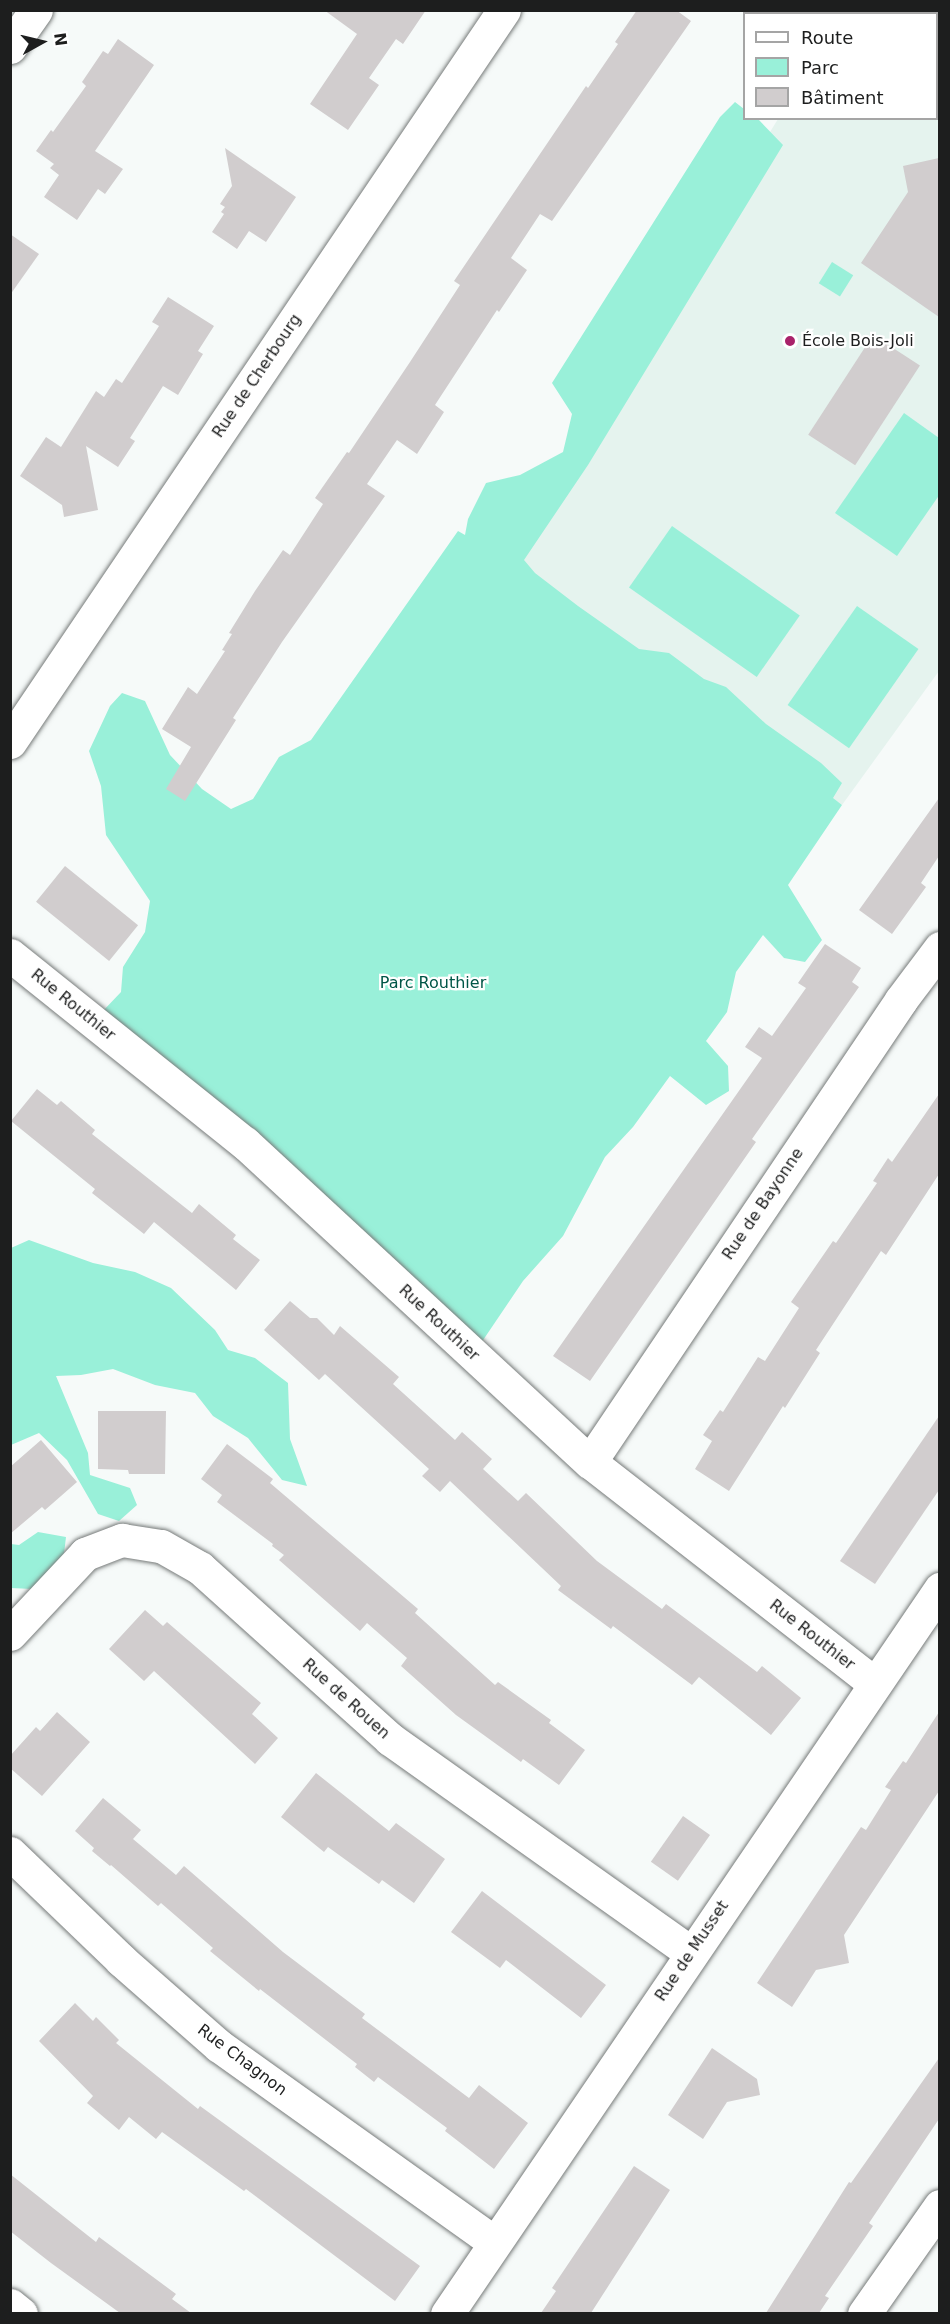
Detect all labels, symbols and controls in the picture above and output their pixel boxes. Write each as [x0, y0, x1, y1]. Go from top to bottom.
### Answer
north arrow [12, 12, 72, 72]
legend [743, 12, 938, 120]
text: Route [801, 27, 853, 48]
text: N [50, 31, 71, 47]
text: Parc [801, 57, 839, 78]
text: Bâtiment [801, 87, 884, 108]
street label: Rue de Cherbourg [209, 311, 305, 441]
place label: École Bois-Joli [802, 331, 914, 351]
marker: École Bois-Joli [783, 334, 797, 348]
street label: Rue Routhier [27, 965, 119, 1045]
park label: Parc Routhier [380, 973, 486, 993]
street label: Rue de Bayonne [718, 1144, 808, 1264]
street label: Rue Routhier [395, 1281, 483, 1365]
street label: Rue Routhier [765, 1596, 859, 1674]
street label: Rue de Rouen [298, 1655, 394, 1743]
street label: Rue de Musset [651, 1897, 733, 2005]
street label: Rue Chagnon [194, 2020, 290, 2100]

